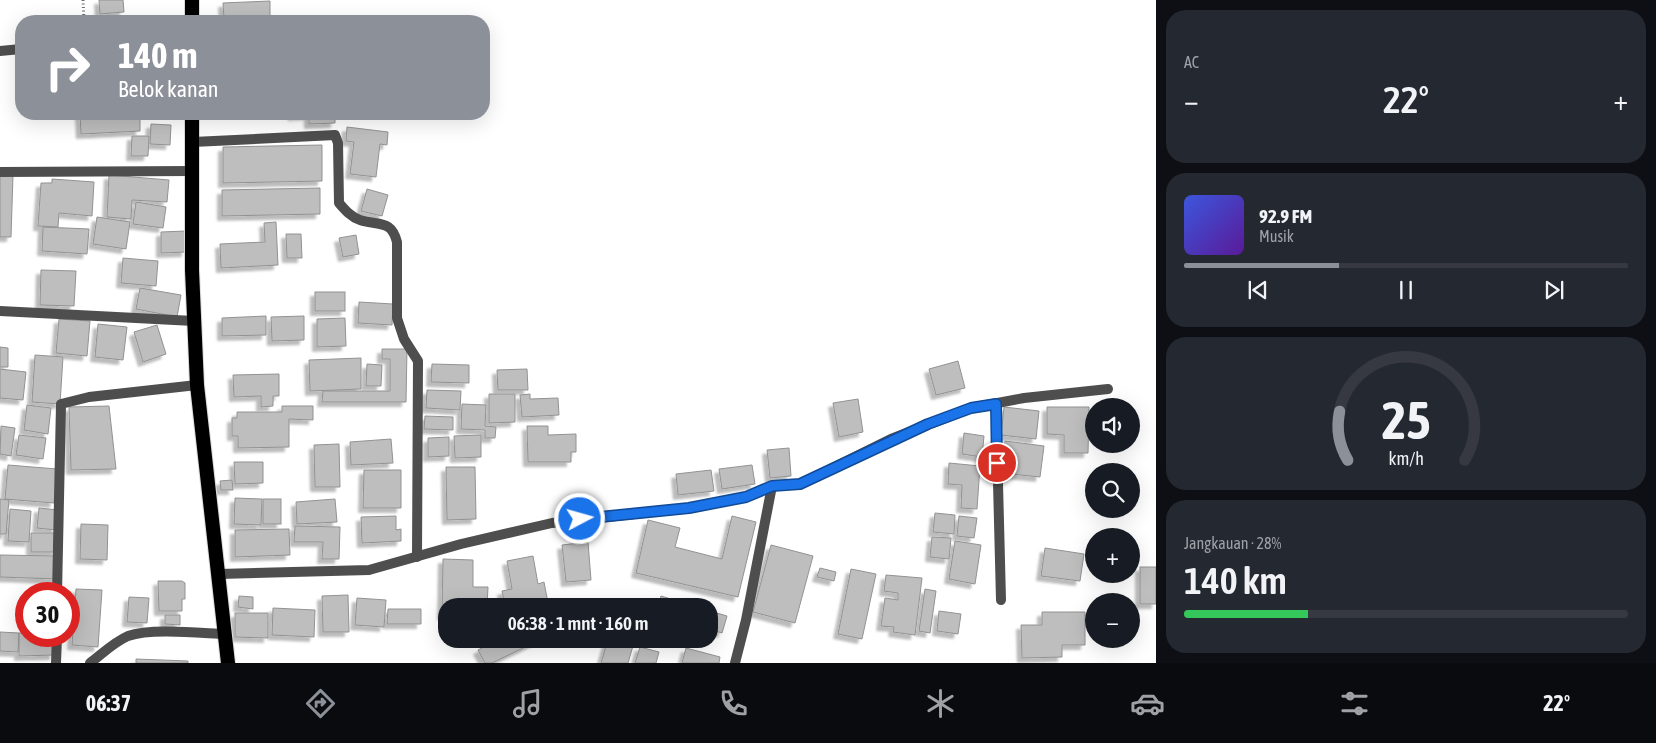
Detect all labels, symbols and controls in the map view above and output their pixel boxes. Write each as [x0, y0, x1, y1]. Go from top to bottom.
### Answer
icon: right [35, 35, 100, 100]
text: 140 m [118, 35, 197, 75]
text: AC [1184, 53, 1199, 71]
text: Belok kanan [118, 76, 219, 102]
text: 22° [1383, 78, 1429, 121]
text: − [1184, 84, 1199, 116]
text: + [1613, 84, 1628, 116]
text: 92.9 FM [1259, 205, 1312, 227]
text: Musik [1259, 227, 1294, 245]
icon: previous [1244, 276, 1272, 304]
icon: pause [1392, 276, 1420, 304]
icon: next [1540, 276, 1568, 304]
text: 25 [1382, 390, 1430, 450]
map controls [1085, 398, 1140, 648]
button: sound [1085, 398, 1140, 453]
pin [976, 442, 1018, 484]
text: km/h [1388, 448, 1424, 469]
icon: arrive [983, 449, 1011, 477]
button: search [1085, 463, 1140, 518]
position arrow [553, 492, 605, 544]
button: + [1085, 528, 1140, 583]
text: Jangkauan · 28% [1184, 534, 1281, 552]
text: 140 km [1184, 559, 1287, 602]
speed limit sign: 30 [15, 582, 80, 647]
button: − [1085, 593, 1140, 648]
text: 06:38 · 1 mnt · 160 m [508, 612, 648, 634]
icon: directions [303, 686, 338, 721]
icon: music [510, 686, 545, 721]
icon: phone [716, 686, 751, 721]
icon: climate [923, 686, 958, 721]
icon: car [1130, 686, 1165, 721]
icon: filters [1337, 686, 1372, 721]
text: 06:37 [86, 690, 131, 716]
text: 22° [1543, 690, 1570, 716]

